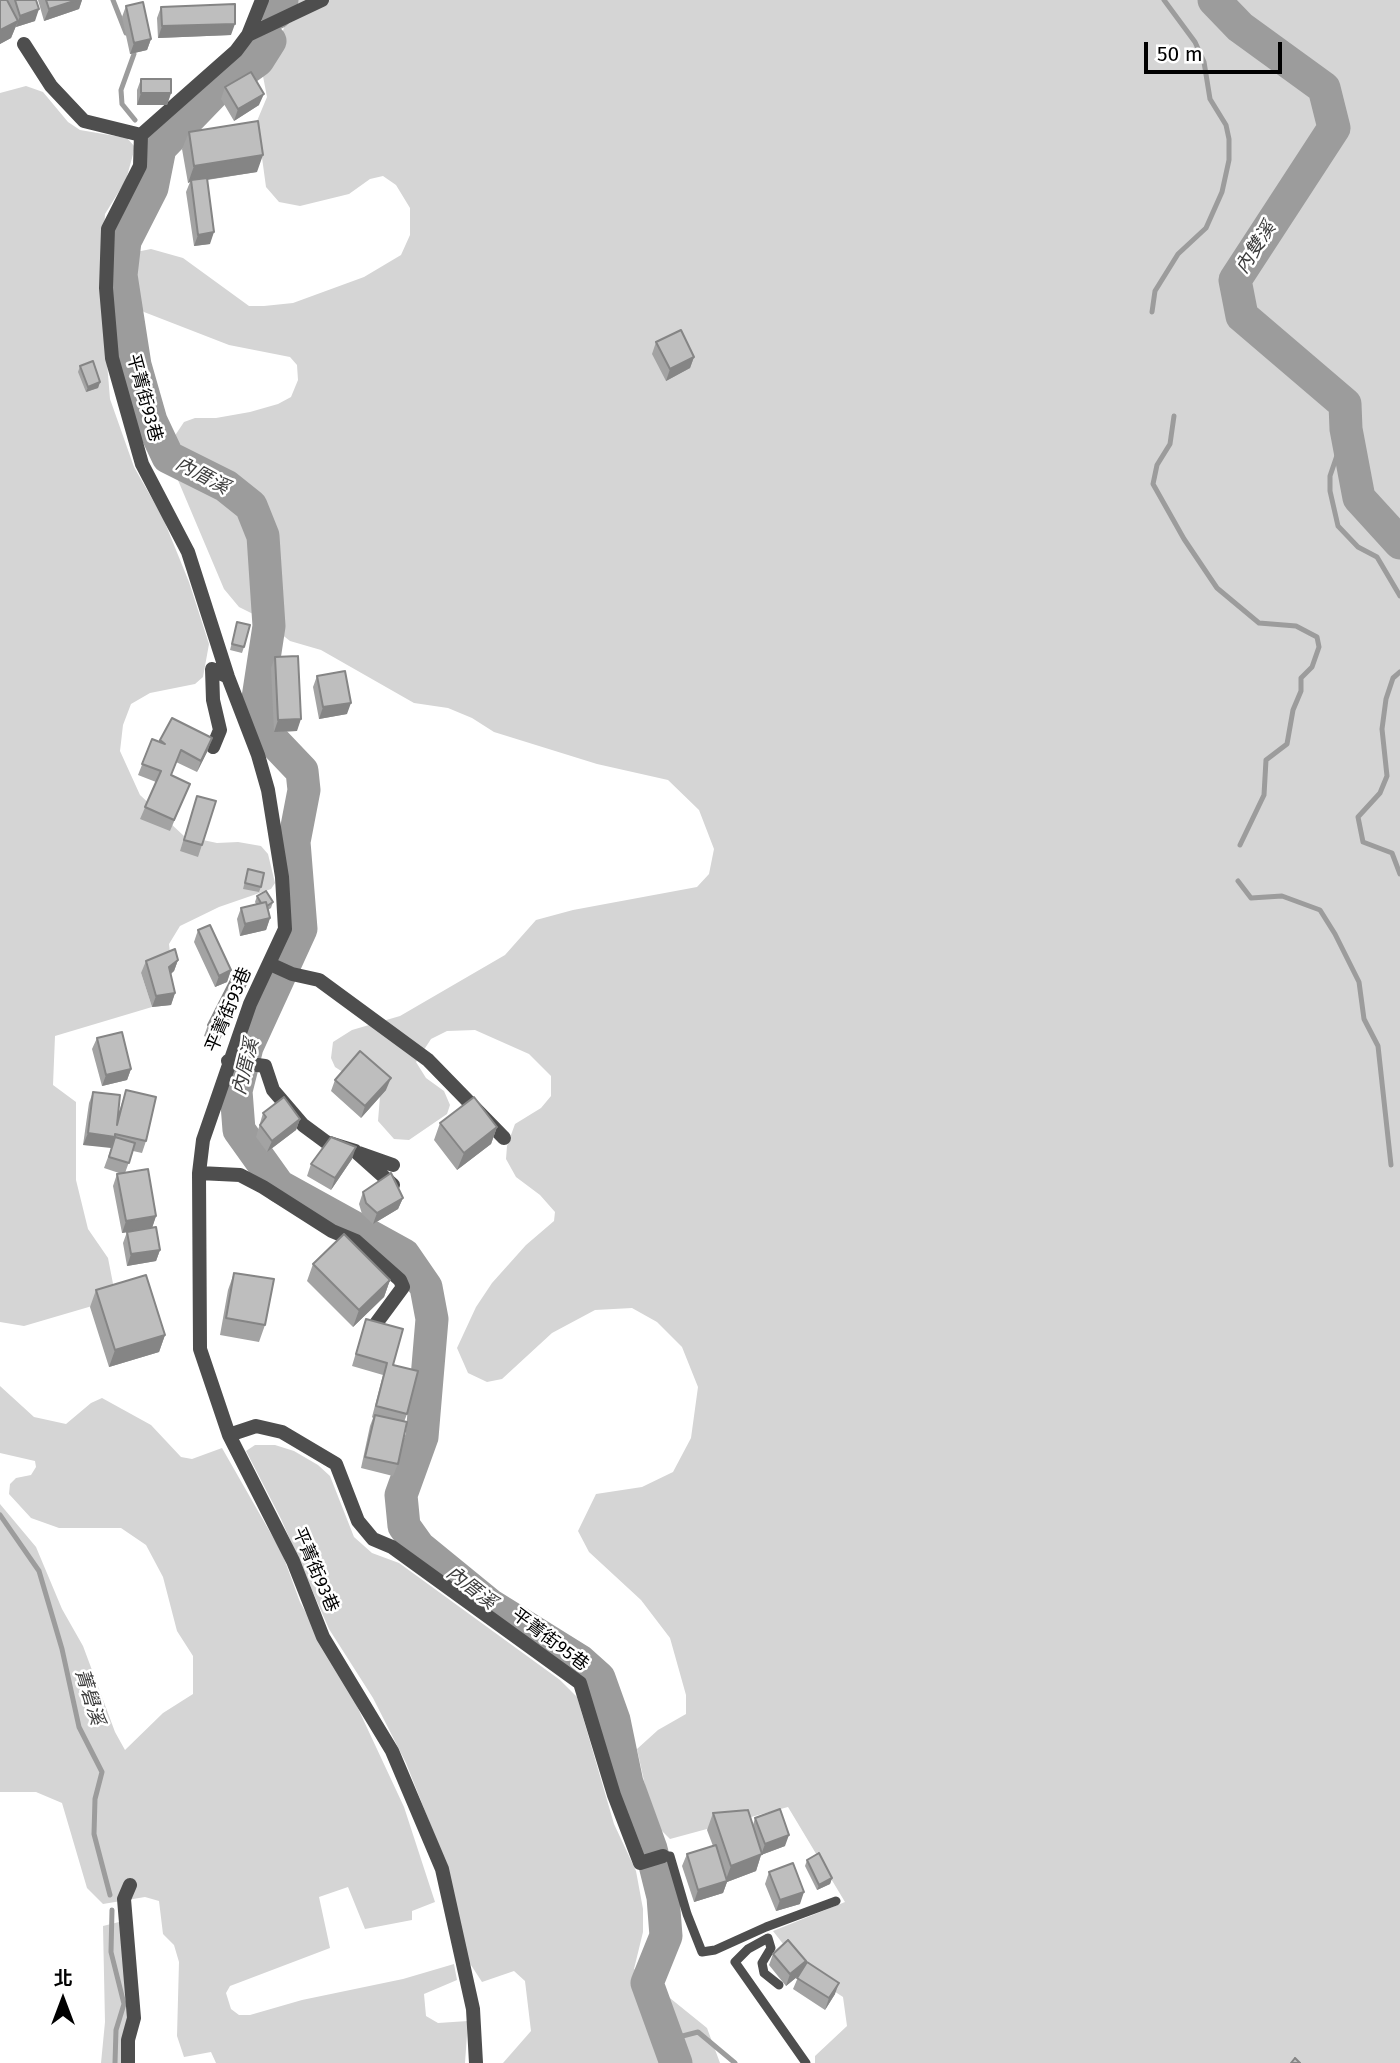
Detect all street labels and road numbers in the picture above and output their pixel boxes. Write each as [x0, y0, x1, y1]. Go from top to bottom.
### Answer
street label: 平菁街93巷 [122, 352, 166, 444]
street label: 平菁街93巷 [201, 964, 257, 1056]
street label: 平菁街93巷 [287, 1524, 343, 1616]
street label: 平菁街95巷 [507, 1604, 593, 1676]

